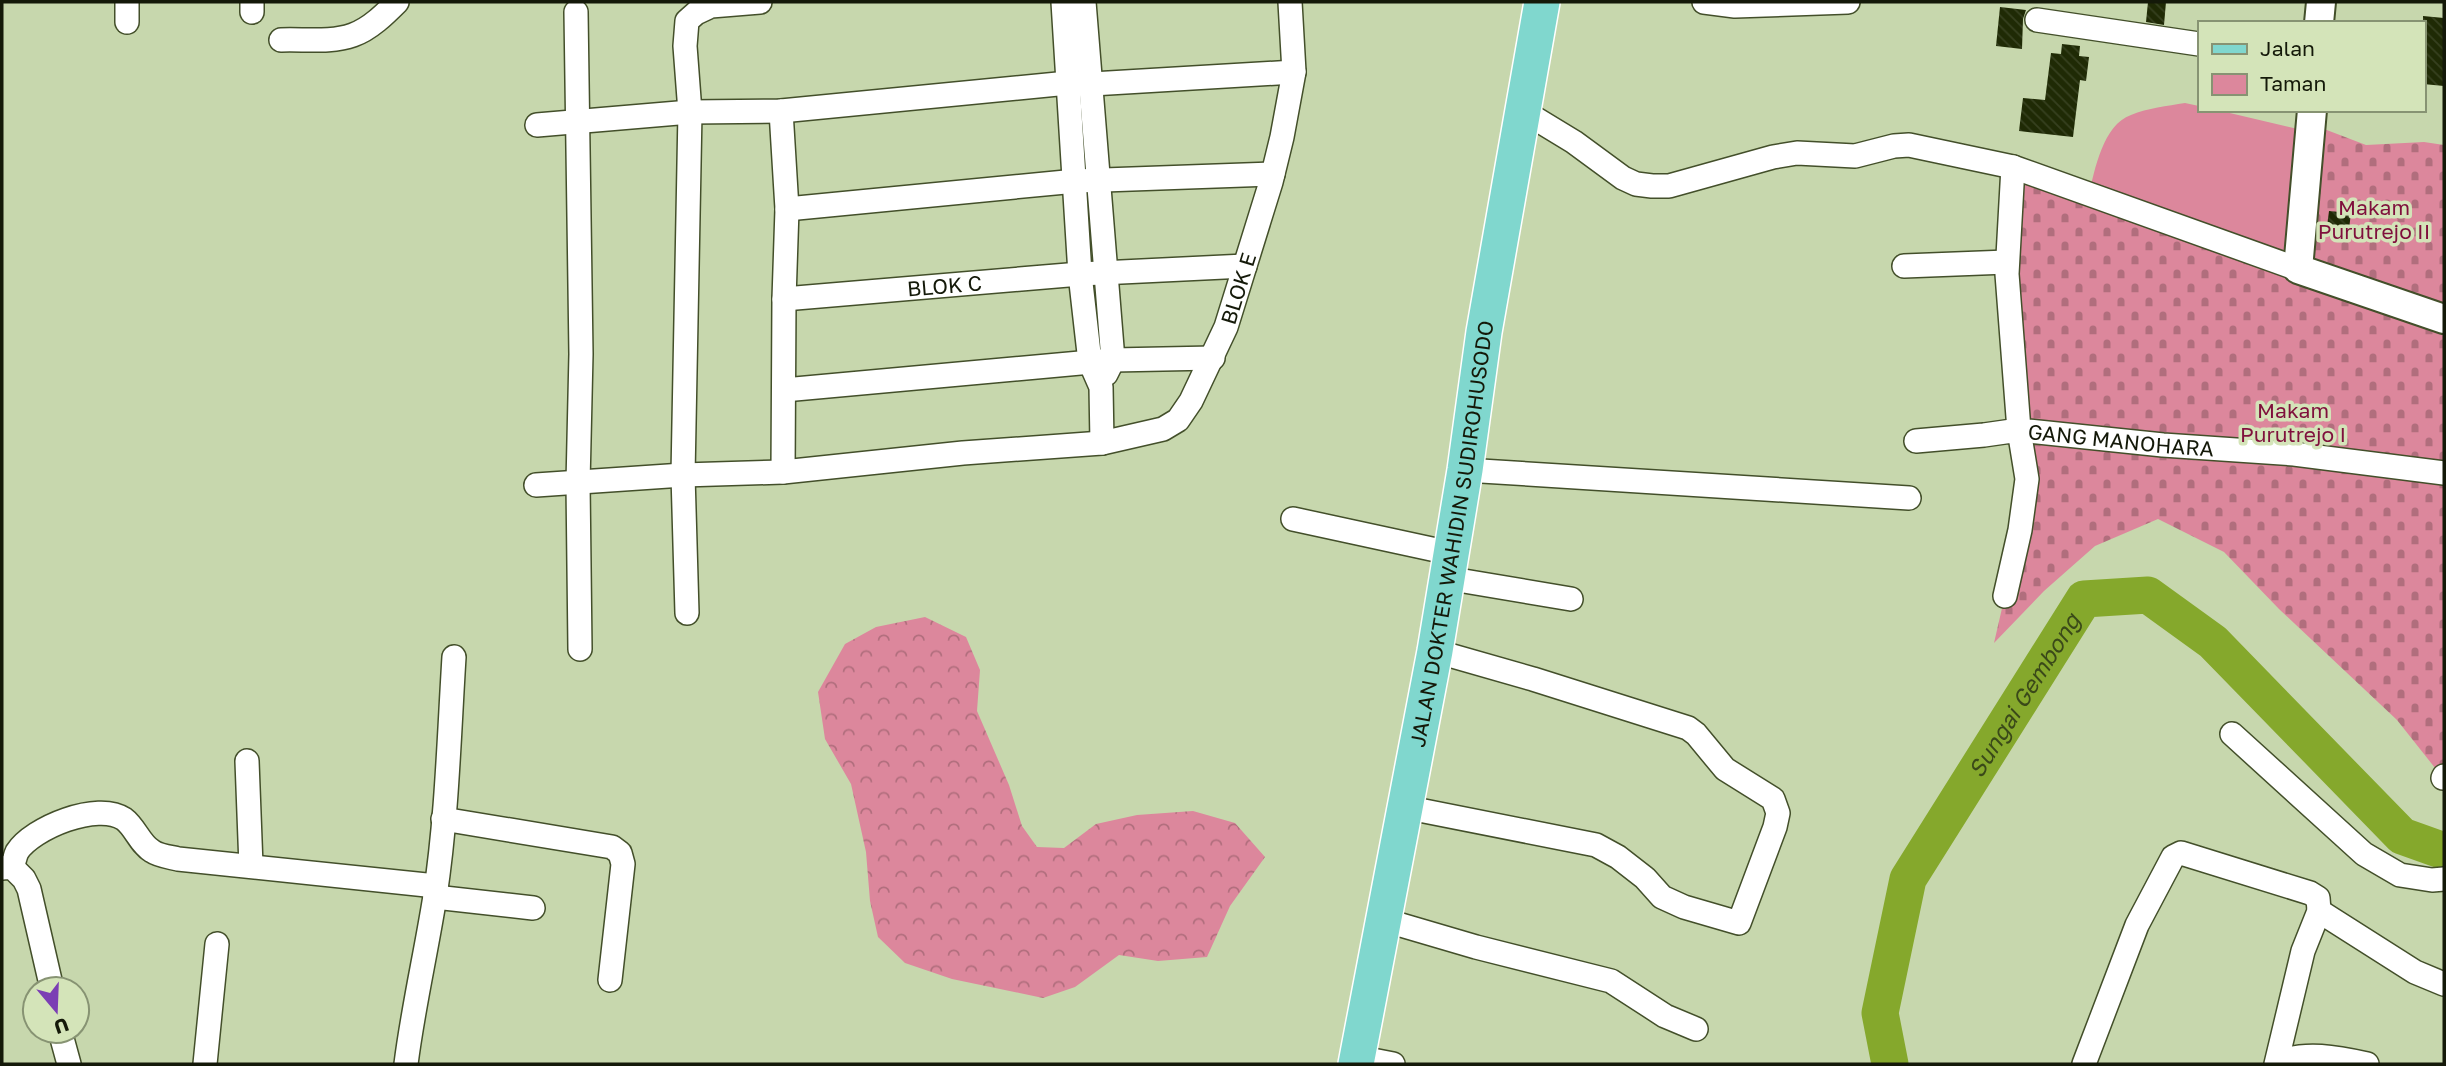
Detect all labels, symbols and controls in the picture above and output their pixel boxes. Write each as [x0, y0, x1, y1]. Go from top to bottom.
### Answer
legend [2198, 21, 2425, 112]
text: Jalan [2260, 35, 2315, 61]
text: Taman [2260, 70, 2326, 96]
park label: Makam Purutrejo II [2318, 194, 2430, 244]
street label: BLOK E [1215, 250, 1261, 327]
street label: BLOK C [906, 269, 983, 302]
street label: JALAN DOKTER WAHIDIN SUDIROHUSODO [1404, 318, 1499, 749]
park label: Makam Purutrejo I [2240, 397, 2346, 447]
street label: GANG MANOHARA [2027, 418, 2215, 461]
water label: Sungai Gembong [1962, 607, 2086, 782]
north arrow [21, 975, 91, 1045]
text: U [51, 1013, 72, 1040]

